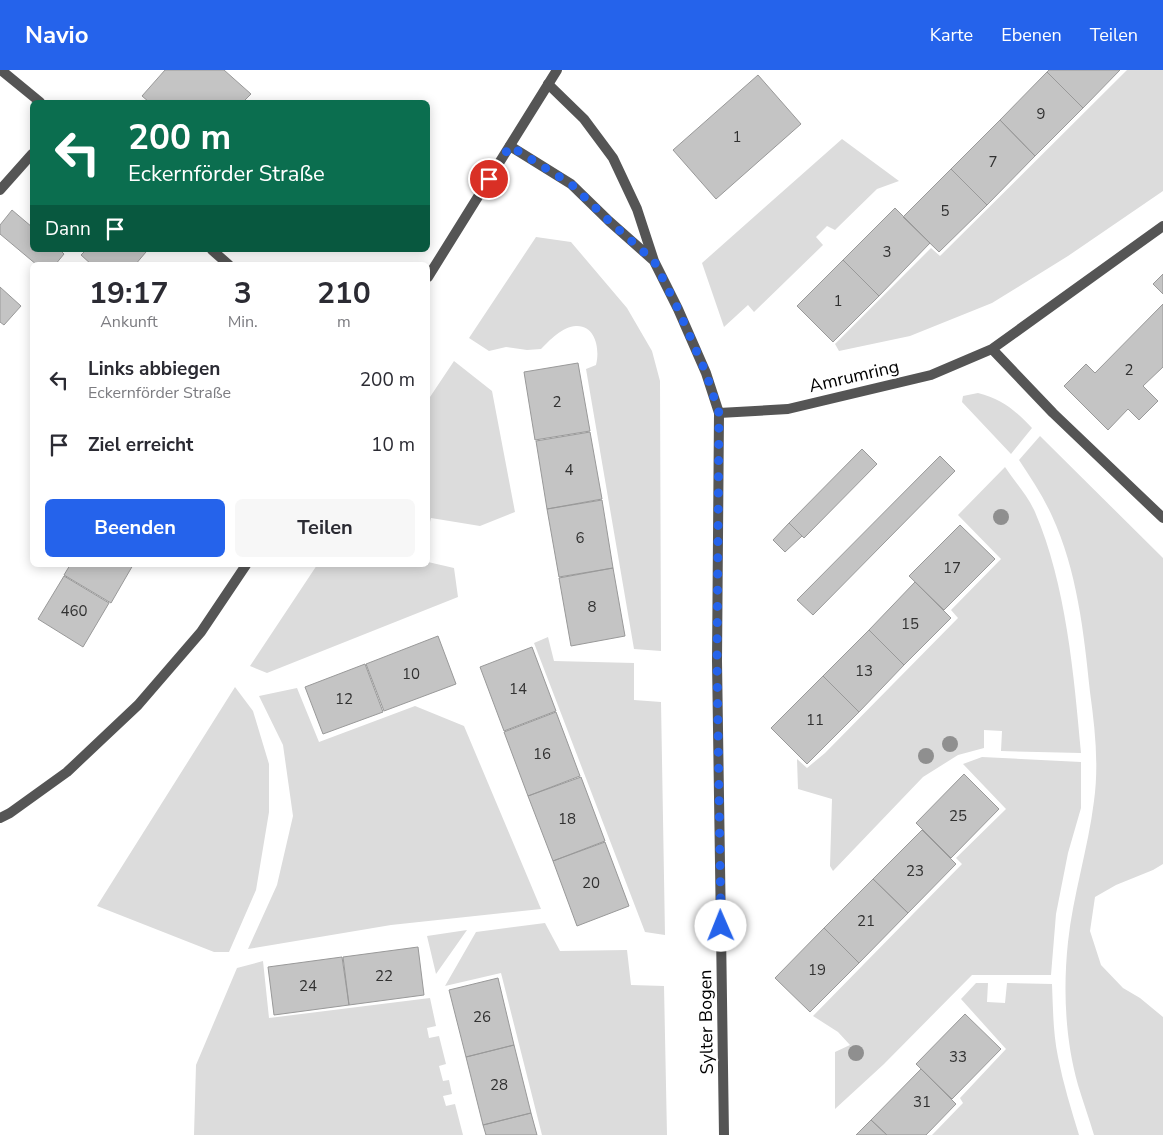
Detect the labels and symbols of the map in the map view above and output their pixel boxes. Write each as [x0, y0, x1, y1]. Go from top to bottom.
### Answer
house number: 9 [1036, 104, 1046, 124]
house number: 1 [732, 127, 742, 147]
house number: 7 [988, 152, 998, 172]
pin [468, 158, 510, 200]
house number: 5 [940, 201, 950, 221]
house number: 3 [882, 242, 892, 262]
house number: 1 [833, 291, 843, 311]
street label: Amrumring [807, 354, 901, 398]
house number: 2 [1124, 360, 1134, 380]
house number: 2 [552, 392, 562, 412]
house number: 4 [564, 460, 574, 480]
house number: 6 [575, 528, 585, 548]
house number: 17 [943, 558, 961, 578]
house number: 8 [587, 597, 597, 617]
house number: 460 [60, 601, 88, 621]
house number: 15 [901, 614, 919, 634]
house number: 13 [855, 661, 873, 681]
house number: 10 [402, 664, 420, 684]
house number: 14 [509, 679, 527, 699]
house number: 12 [335, 689, 353, 709]
house number: 11 [806, 710, 824, 730]
house number: 16 [533, 744, 551, 764]
house number: 25 [949, 806, 967, 826]
house number: 18 [558, 809, 576, 829]
house number: 23 [906, 861, 924, 881]
house number: 20 [582, 873, 600, 893]
position arrow [694, 899, 746, 951]
house number: 21 [857, 911, 875, 931]
house number: 19 [808, 960, 826, 980]
house number: 22 [375, 966, 393, 986]
street label: Sylter Bogen [693, 969, 719, 1075]
house number: 24 [299, 976, 317, 996]
house number: 26 [473, 1007, 491, 1027]
house number: 33 [949, 1047, 967, 1067]
house number: 28 [490, 1075, 508, 1095]
house number: 31 [913, 1092, 931, 1112]

